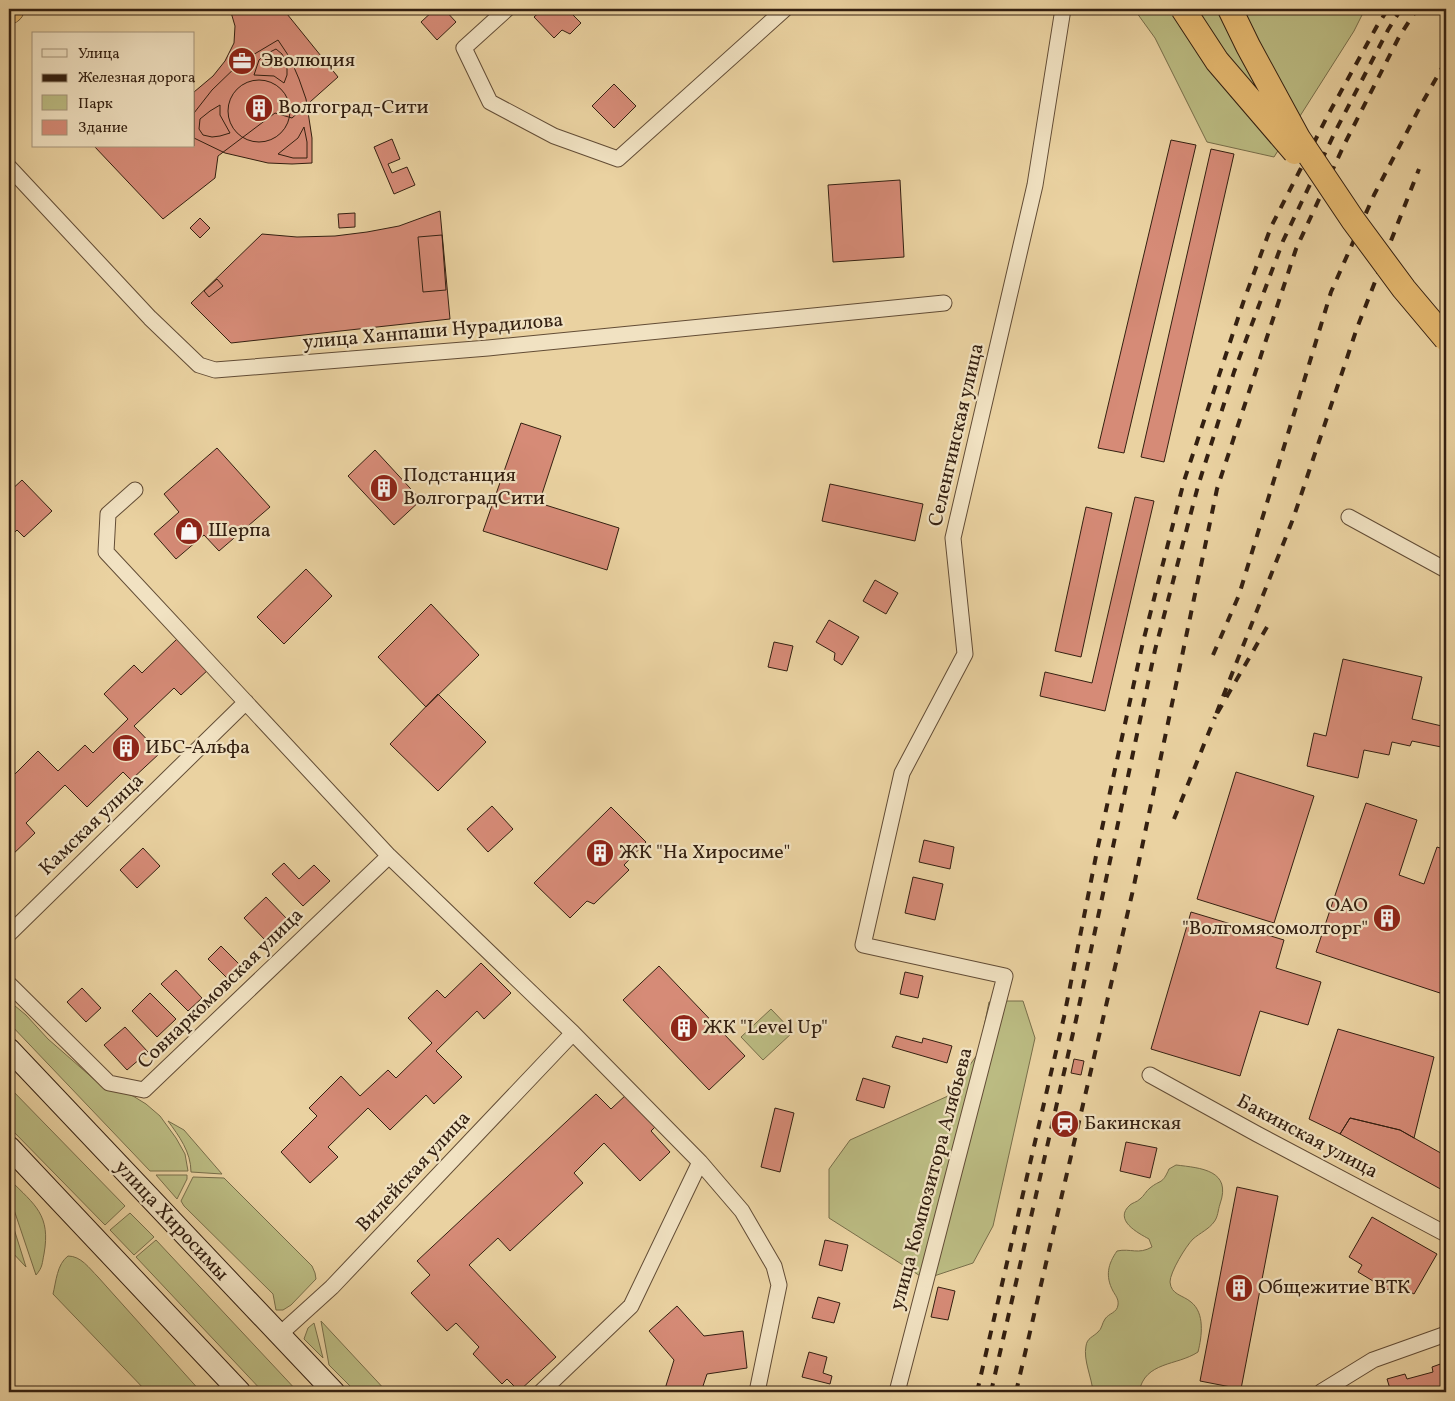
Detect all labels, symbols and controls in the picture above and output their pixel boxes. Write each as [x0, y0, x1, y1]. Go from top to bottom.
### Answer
legend [32, 32, 195, 148]
text: Улица [78, 44, 120, 65]
office icon: Эволюция [227, 46, 257, 76]
place label: Эволюция [261, 47, 355, 75]
text: Железная дорога [78, 68, 195, 89]
building icon: Волгоград-Сити [244, 93, 274, 123]
text: Парк [78, 94, 113, 115]
place label: Волгоград-Сити [278, 94, 429, 122]
text: Здание [78, 118, 128, 139]
street label: улица Ханпаши Нурадилова [302, 307, 564, 357]
street label: Селенгинская улица [922, 341, 992, 529]
place label: Подстанция ВолгоградСити [403, 462, 545, 513]
building icon: Подстанция ВолгоградСити [369, 473, 399, 503]
shop icon: Шерпа [174, 516, 204, 546]
place label: Шерпа [208, 517, 271, 545]
building icon: ИБС-Альфа [111, 733, 141, 763]
place label: ИБС-Альфа [145, 734, 250, 762]
street label: Камская улица [33, 768, 151, 882]
building icon: ЖК "На Хиросиме" [585, 838, 615, 868]
place label: ЖК "На Хиросиме" [619, 839, 790, 867]
place label: ОАО "Волгомясомолторг" [1182, 892, 1368, 943]
street label: Совнаркомовская улица [132, 902, 310, 1076]
building icon: ОАО "Волгомясомолторг" [1372, 903, 1402, 933]
building icon: ЖК "Level Up" [669, 1013, 699, 1043]
place label: ЖК "Level Up" [703, 1014, 828, 1042]
street label: улица Композитора Алябьева [883, 1045, 981, 1313]
street label: Бакинская улица [1231, 1088, 1383, 1186]
street label: Вилейская улица [350, 1105, 478, 1239]
station icon: Бакинская [1050, 1109, 1080, 1139]
place label: Бакинская [1084, 1110, 1181, 1138]
street label: улица Хиросимы [107, 1154, 235, 1288]
building icon: Общежитие ВТК [1224, 1273, 1254, 1303]
place label: Общежитие ВТК [1258, 1274, 1411, 1302]

